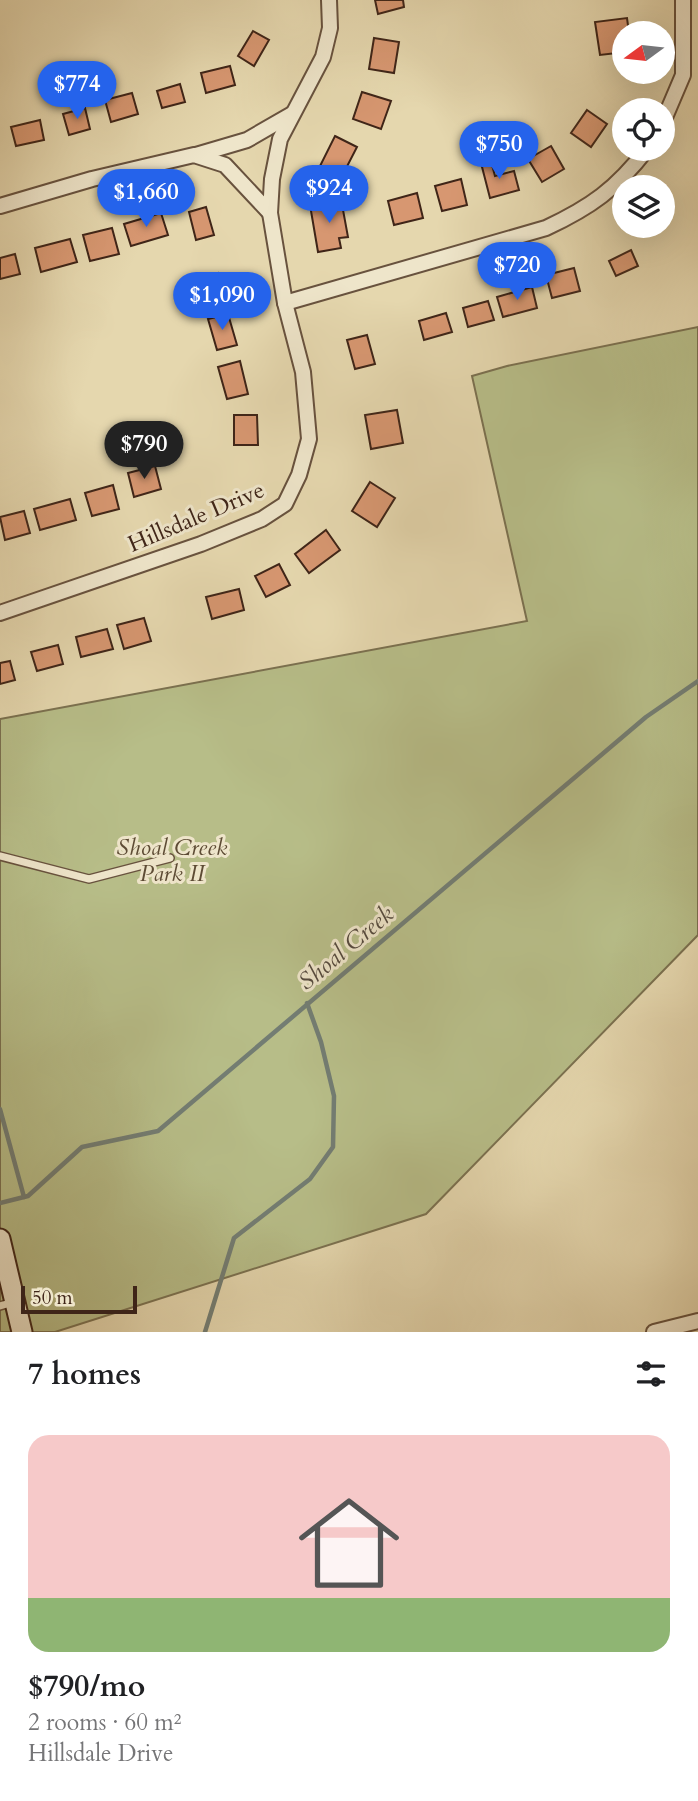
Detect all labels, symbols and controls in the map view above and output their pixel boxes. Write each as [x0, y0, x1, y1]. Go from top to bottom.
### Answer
north arrow [612, 21, 676, 84]
map controls [612, 21, 675, 238]
pin: $774 [36, 61, 118, 121]
text: $774 [53, 68, 101, 99]
button: locate [612, 98, 675, 161]
pin: $750 [458, 122, 540, 181]
text: $750 [475, 128, 523, 159]
pin: $924 [288, 166, 370, 225]
pin: $1,660 [89, 170, 203, 229]
text: $924 [305, 172, 353, 203]
button: layers [612, 175, 675, 238]
text: $1,660 [113, 176, 179, 207]
pin: $720 [476, 243, 558, 302]
text: $720 [493, 249, 541, 280]
pin: $1,090 [165, 272, 279, 332]
text: $1,090 [189, 279, 255, 310]
pin: $790 [103, 421, 185, 481]
text: $790 [120, 428, 168, 459]
street label: Hillsdale Drive [123, 474, 269, 560]
park label: Shoal Creek Park II [117, 832, 228, 889]
water label: Shoal Creek [291, 898, 401, 998]
scale bar [21, 1283, 136, 1315]
text: 50 m [32, 1285, 73, 1311]
text: 7 homes [28, 1354, 141, 1395]
icon: filters [632, 1355, 670, 1393]
icon: home [286, 1480, 412, 1606]
text: $790/mo [28, 1666, 145, 1707]
text: 2 rooms · 60 m² [28, 1707, 181, 1738]
text: Hillsdale Drive [28, 1738, 173, 1769]

